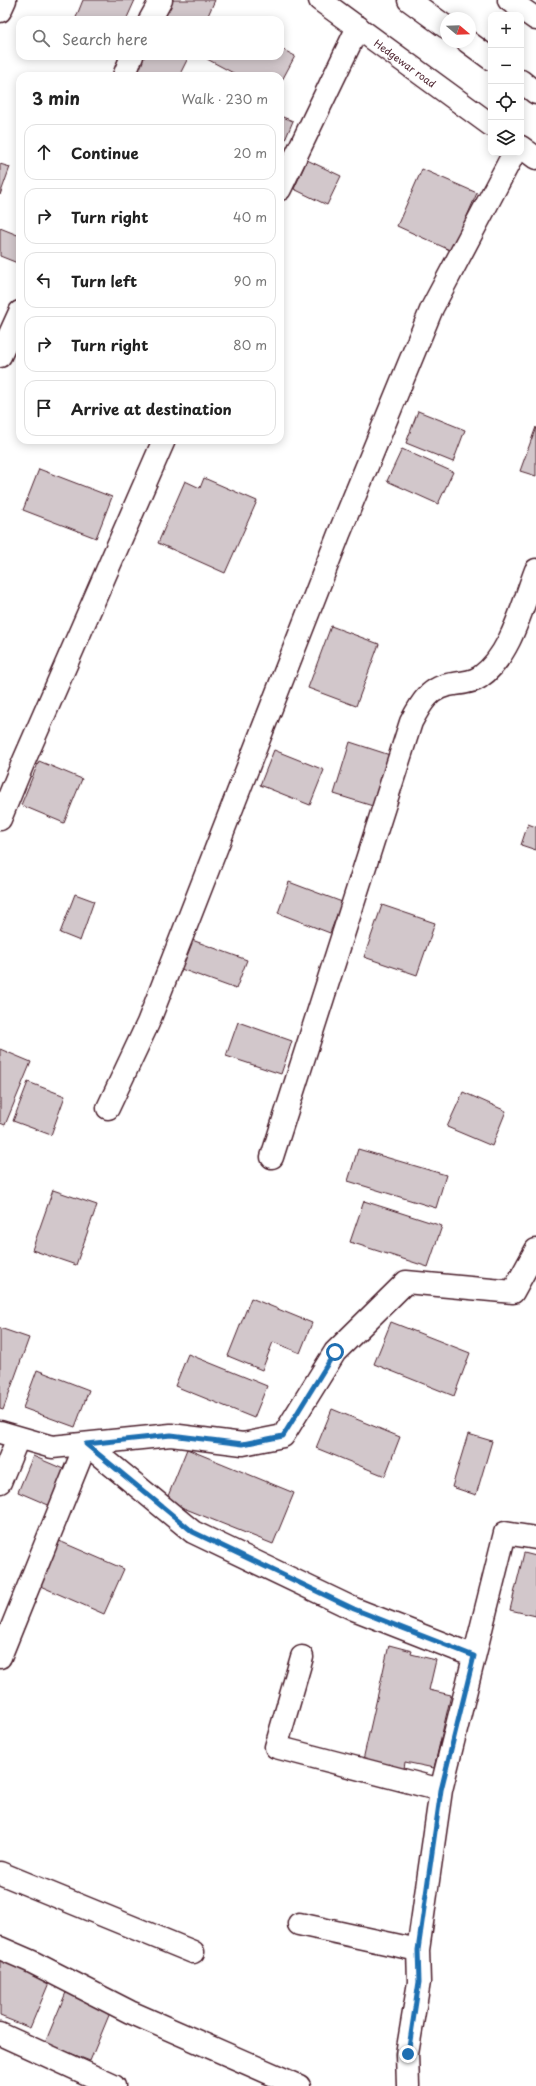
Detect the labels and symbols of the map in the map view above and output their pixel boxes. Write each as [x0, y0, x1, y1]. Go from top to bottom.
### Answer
north arrow [440, 12, 476, 48]
street label: Hedgewar road [372, 35, 440, 90]
route start [326, 1343, 344, 1361]
route end [399, 2045, 417, 2063]

